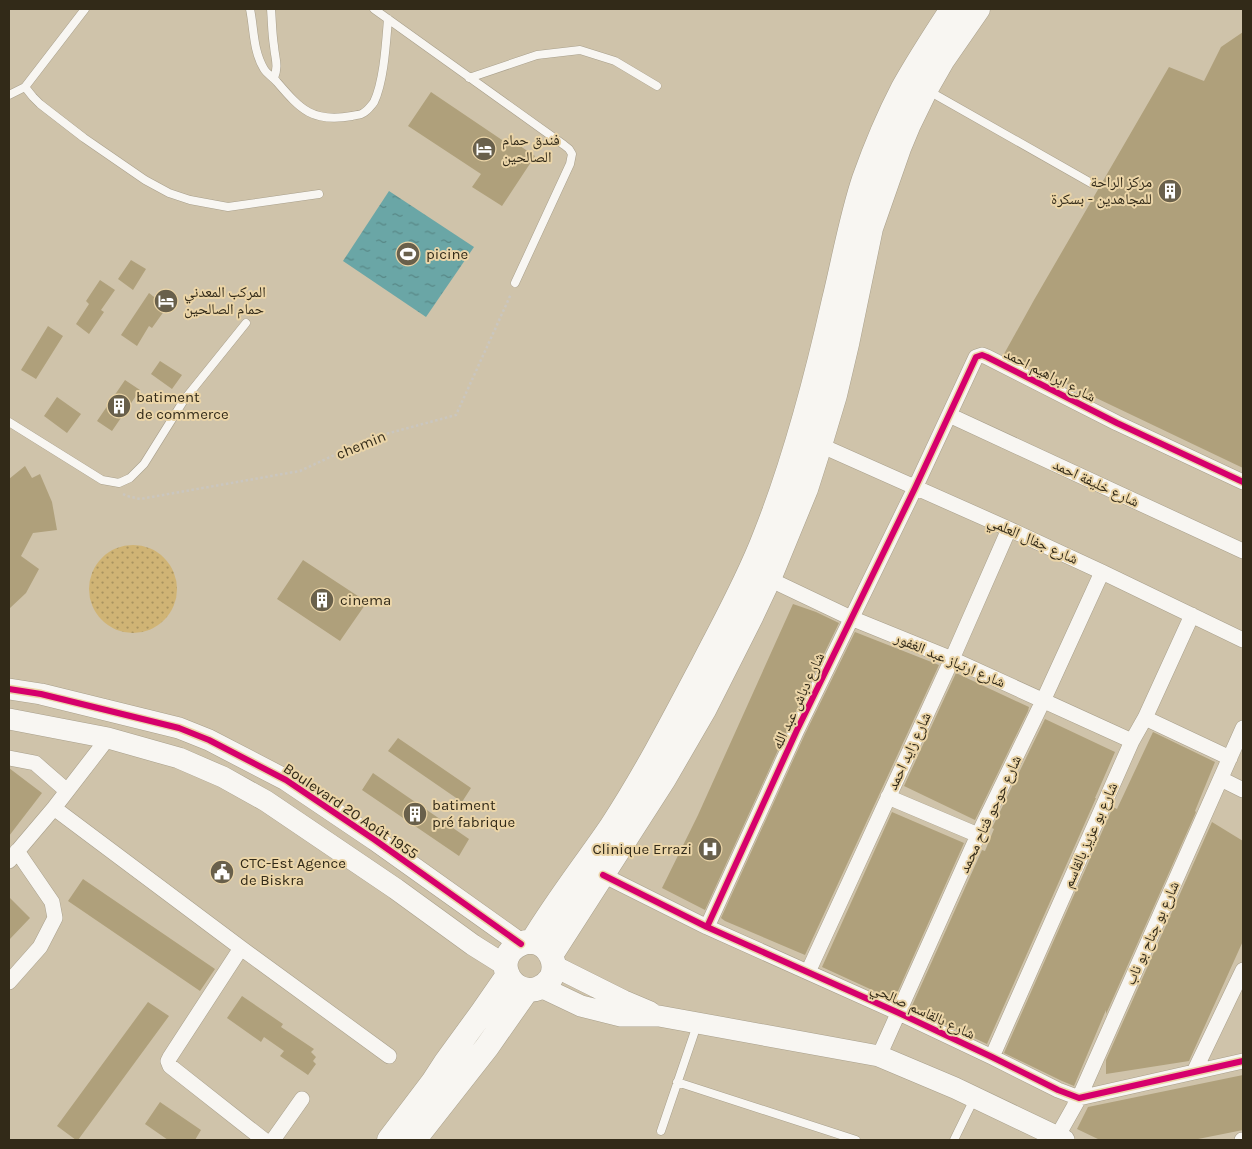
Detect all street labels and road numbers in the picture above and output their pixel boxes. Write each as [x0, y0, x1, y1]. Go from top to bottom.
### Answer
street label: شارع ابراهيم احمد [1001, 344, 1099, 407]
street label: chemin [333, 427, 389, 463]
street label: شارع خليفة احمد [1050, 455, 1142, 512]
street label: شارع جفال العلمي [984, 512, 1081, 571]
street label: شارع ارتباز عبد الغفور [891, 628, 1008, 692]
street label: شارع دباش عبد الله [768, 650, 829, 753]
street label: شارع زايد احمد [883, 709, 936, 793]
street label: شارع حوحو فتاح محمد [955, 752, 1026, 876]
street label: Boulevard 20 Août 1955 [280, 759, 422, 863]
street label: شارع بو عزيز بالقاسم [1059, 779, 1122, 891]
street label: شارع بو جناح بو ناب [1121, 878, 1184, 988]
street label: شارع بالقاسم صالحي [867, 979, 978, 1046]

